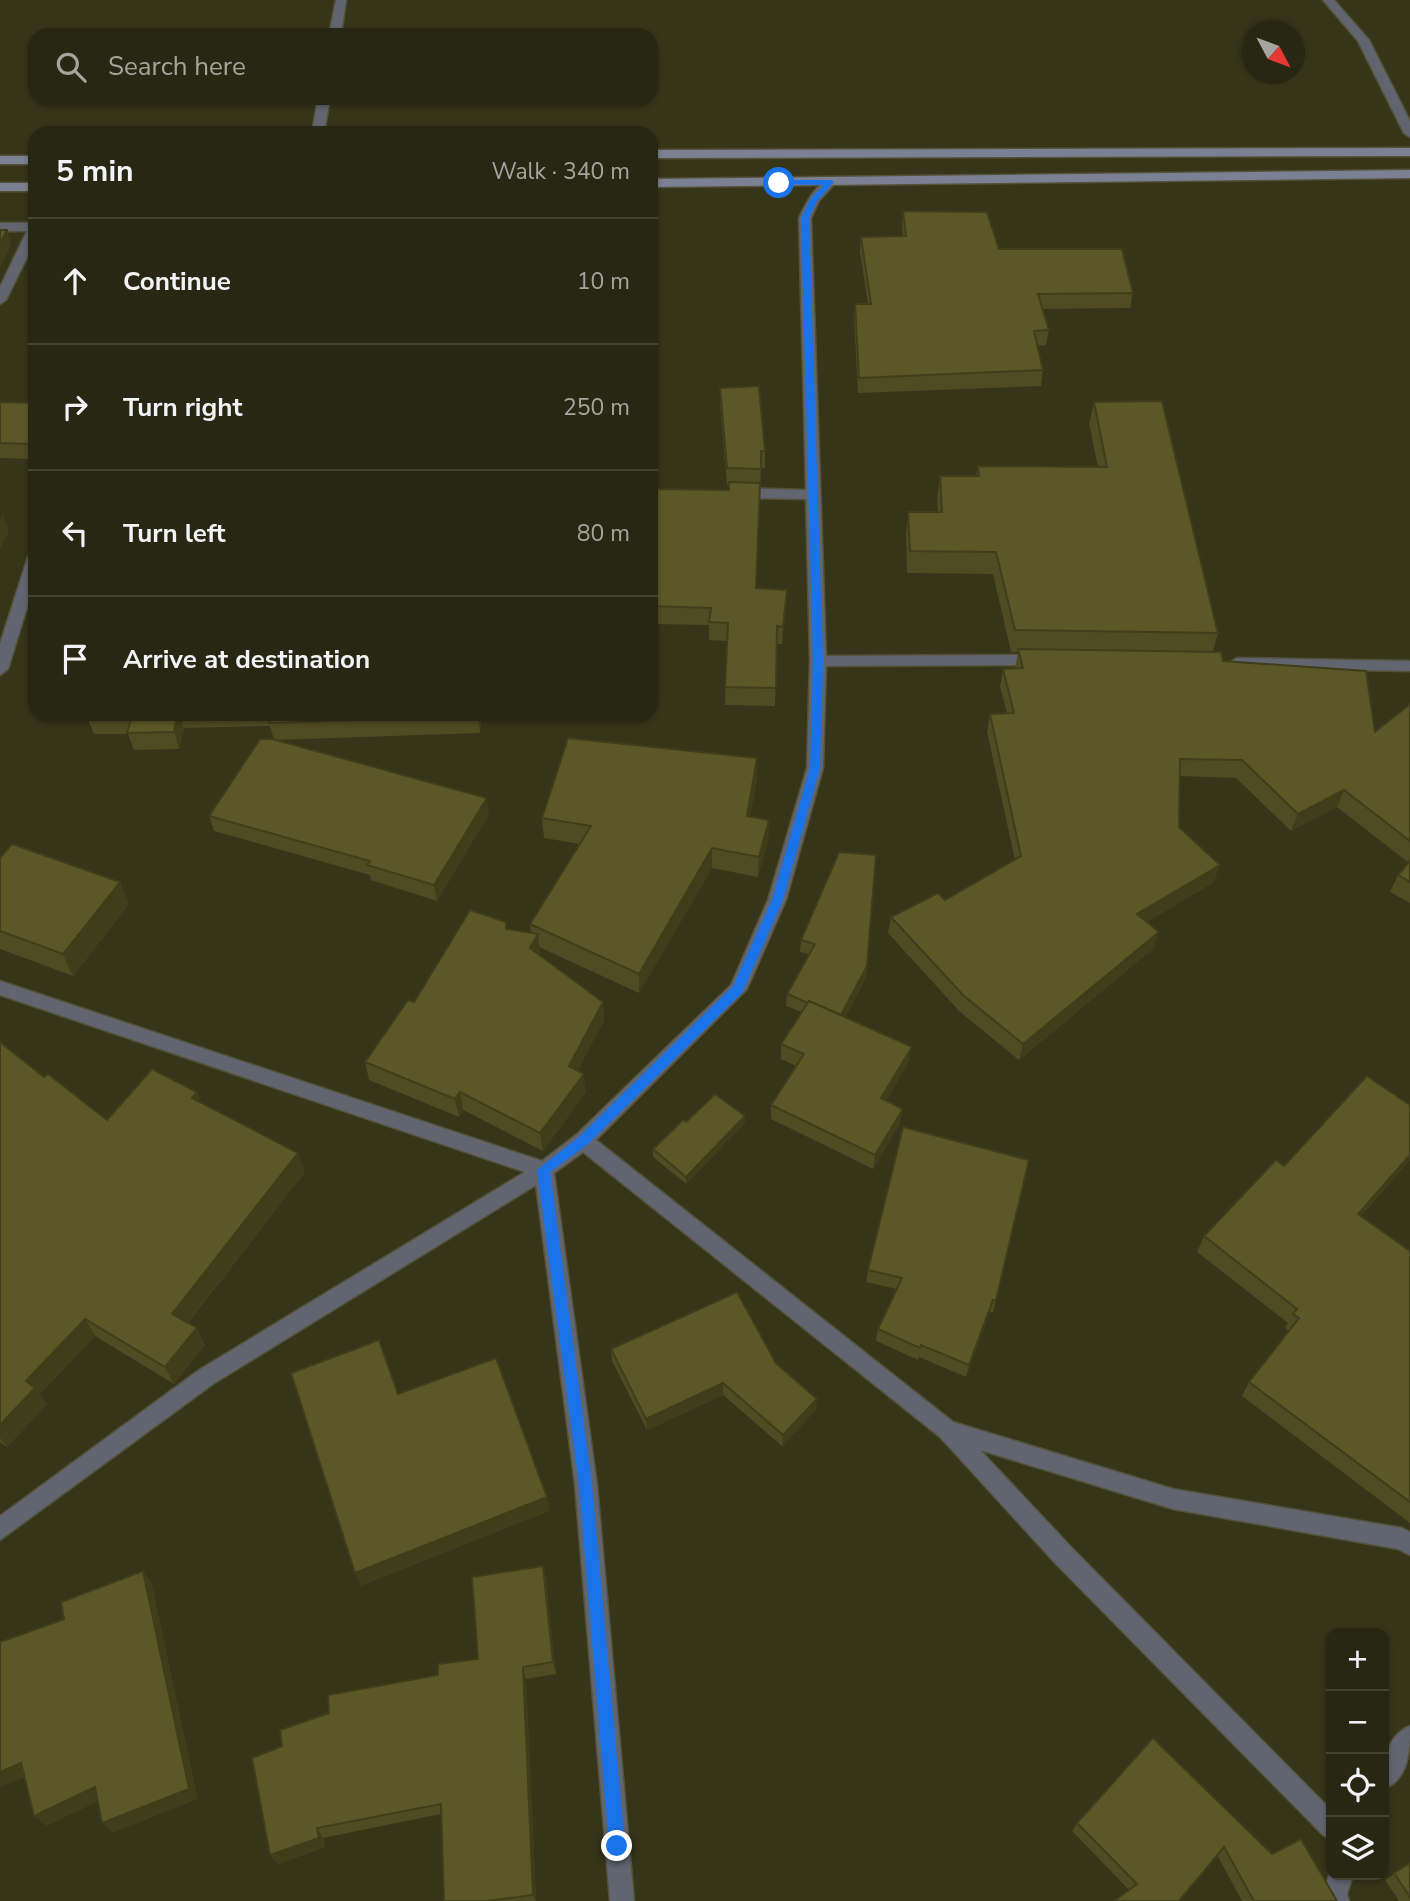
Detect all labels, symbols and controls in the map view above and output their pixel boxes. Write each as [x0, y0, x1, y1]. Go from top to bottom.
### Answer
north arrow [1242, 21, 1305, 84]
search box [28, 28, 658, 105]
icon: search [52, 48, 90, 86]
text: Search here [108, 49, 246, 84]
text: 5 min [56, 151, 134, 192]
text: Walk · 340 m [491, 156, 630, 187]
route start [763, 167, 794, 198]
icon: ahead [56, 262, 94, 300]
text: Continue [123, 264, 231, 299]
text: 10 m [577, 266, 630, 297]
icon: right [56, 388, 94, 426]
text: Turn right [123, 390, 242, 425]
text: 250 m [563, 392, 630, 423]
icon: left [56, 514, 94, 552]
text: Turn left [123, 516, 226, 551]
text: 80 m [577, 518, 630, 549]
icon: arrive [56, 640, 94, 678]
text: Arrive at destination [123, 642, 370, 677]
map controls [1326, 1628, 1389, 1880]
button: + [1326, 1628, 1389, 1691]
button: − [1326, 1691, 1389, 1754]
button: locate [1326, 1754, 1389, 1817]
button: layers [1326, 1817, 1389, 1880]
route end [601, 1830, 632, 1861]

